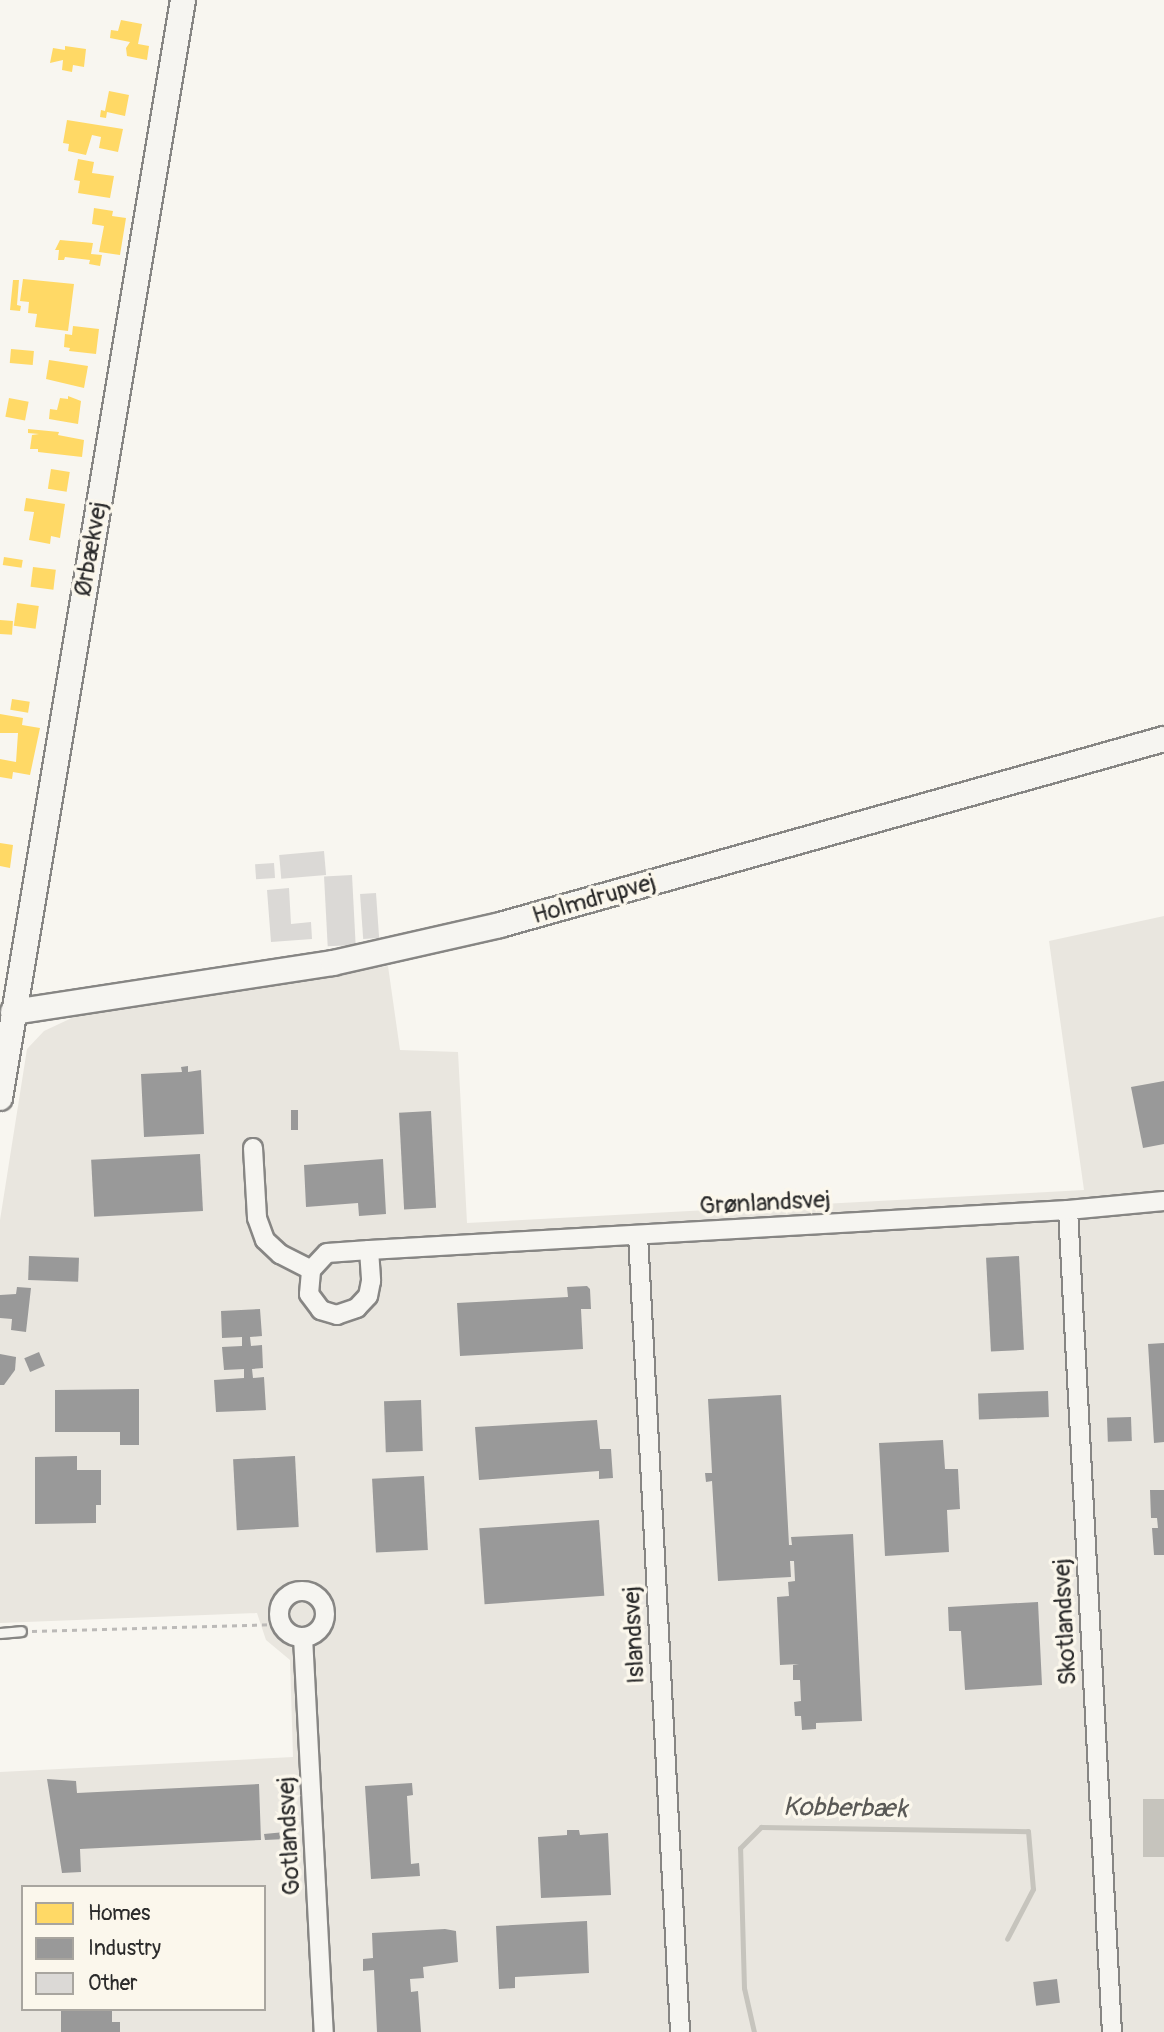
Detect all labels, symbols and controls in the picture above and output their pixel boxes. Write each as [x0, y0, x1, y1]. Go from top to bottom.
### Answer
street label: Ørbækvej [69, 499, 113, 599]
street label: Holmdrupvej [529, 868, 659, 930]
street label: Grønlandsvej [699, 1185, 831, 1221]
street label: Skotlandsvej [1047, 1558, 1083, 1686]
street label: Islandsvej [617, 1585, 651, 1685]
street label: Gotlandsvej [272, 1776, 306, 1896]
water label: Kobberbæk [783, 1792, 907, 1826]
legend [21, 1885, 266, 2011]
text: Homes [88, 1900, 150, 1927]
text: Industry [88, 1935, 161, 1962]
text: Other [88, 1970, 138, 1997]

